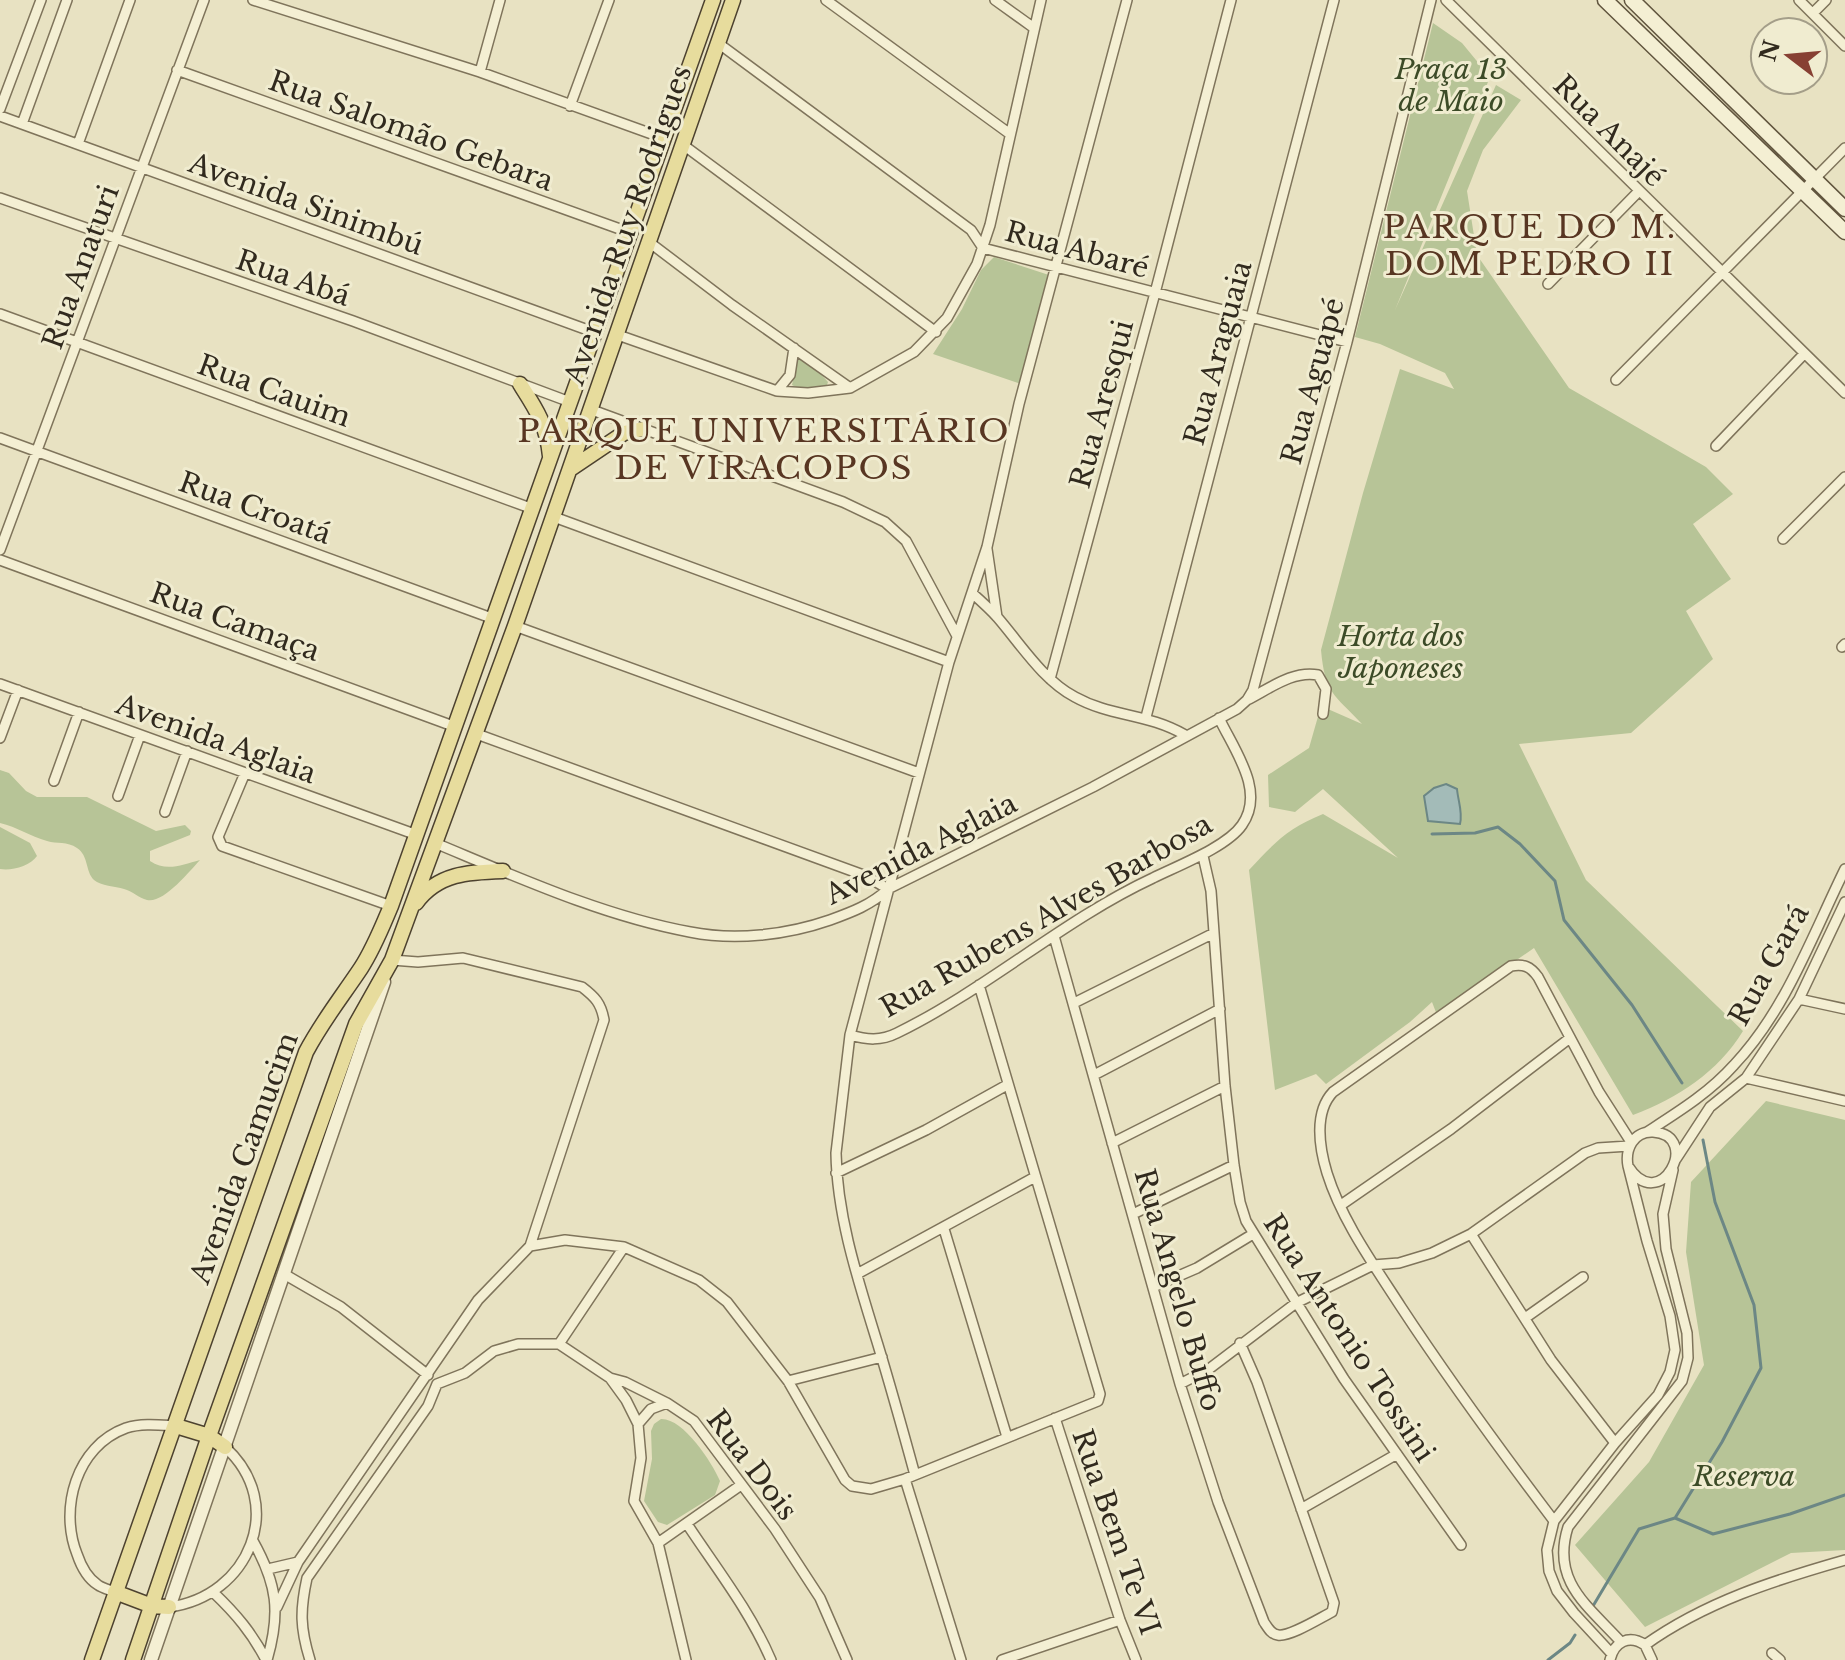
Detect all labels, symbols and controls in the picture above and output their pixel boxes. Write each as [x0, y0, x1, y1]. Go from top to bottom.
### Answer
north arrow [1749, 16, 1829, 96]
text: N [1754, 37, 1786, 64]
park label: Praça 13 de Maio [1394, 52, 1507, 119]
street label: Avenida Ruy Rodrigues [556, 61, 699, 390]
street label: Rua Salomão Gebara [264, 63, 558, 199]
street label: Rua Anajé [1546, 68, 1672, 194]
street label: Avenida Sinimbú [183, 145, 428, 263]
street label: Rua Anaturi [35, 180, 127, 354]
district label: PARQUE DO M. DOM PEDRO II [1383, 207, 1677, 284]
street label: Rua Abaré [1001, 214, 1153, 286]
street label: Rua Abá [231, 242, 355, 314]
street label: Rua Araguaia [1177, 256, 1260, 449]
street label: Rua Aguapé [1274, 294, 1352, 468]
street label: Rua Aresqui [1063, 316, 1141, 492]
street label: Rua Cauim [193, 347, 355, 435]
district label: PARQUE UNIVERSITÁRIO DE VIRACOPOS [517, 411, 1011, 488]
street label: Rua Croatá [174, 464, 336, 552]
street label: Rua Camaça [145, 575, 325, 669]
park label: Horta dos Japoneses [1337, 619, 1464, 686]
street label: Avenida Aglaia [110, 686, 321, 792]
street label: Avenida Aglaia [818, 785, 1023, 913]
street label: Rua Rubens Alves Barbosa [874, 806, 1218, 1025]
street label: Rua Gará [1721, 898, 1817, 1032]
street label: Avenida Camucim [182, 1028, 306, 1289]
street label: Rua Angelo Buffo [1127, 1165, 1229, 1415]
street label: Rua Antonio Tossini [1256, 1207, 1442, 1469]
street label: Rua Dois [699, 1403, 805, 1527]
street label: Rua Bem Te VI [1064, 1425, 1168, 1639]
park label: Reserva [1692, 1459, 1795, 1494]

